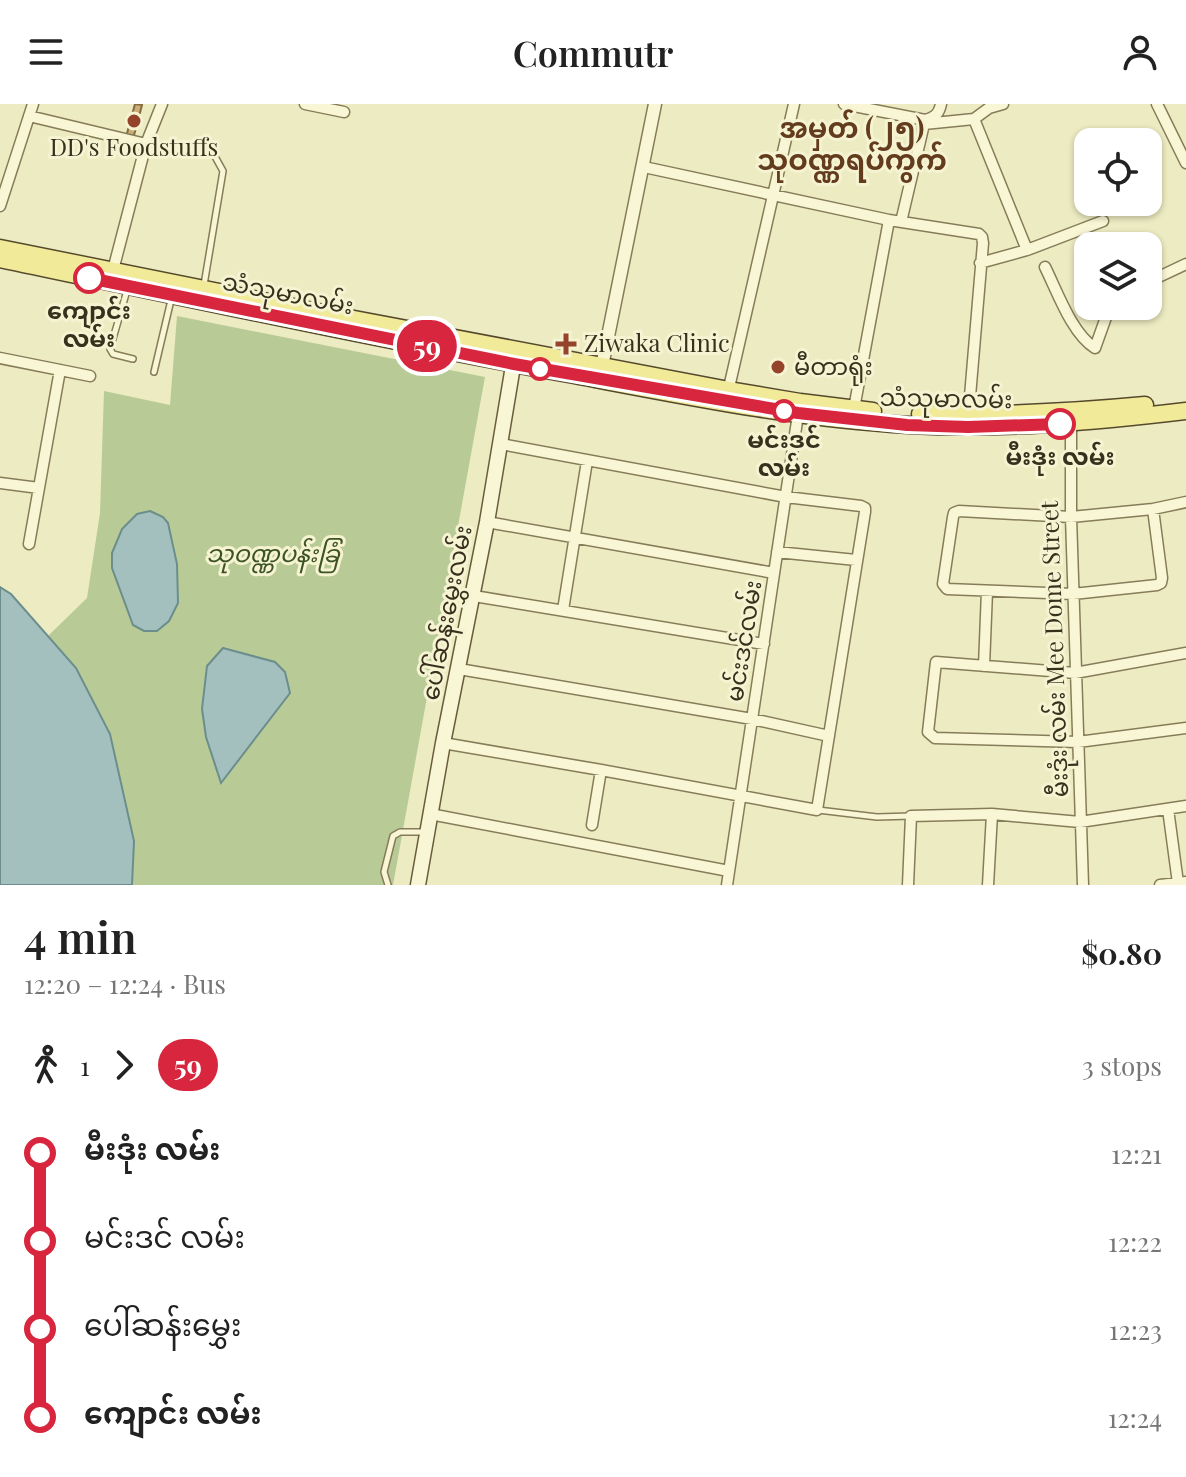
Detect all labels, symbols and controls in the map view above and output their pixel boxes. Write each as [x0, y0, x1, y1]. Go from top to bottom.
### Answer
text: Commutr [513, 28, 673, 76]
icon: menu [24, 30, 68, 74]
icon: person [1118, 30, 1162, 74]
district label: အမှတ် (၂၅) သုဝဏ္ဏရပ်ကွက် [757, 108, 947, 183]
marker: DD's Foodstuffs [125, 112, 143, 130]
map controls [1074, 128, 1162, 320]
button: locate [1074, 128, 1162, 216]
place label: DD's Foodstuffs [50, 130, 218, 162]
button: layers [1074, 232, 1162, 320]
marker: ကျောင်း လမ်း [74, 263, 104, 293]
street label: သံသုမာလမ်း [219, 264, 357, 325]
place label: ကျောင်း လမ်း [47, 293, 131, 353]
line badge: 59 [391, 320, 463, 372]
place label: Ziwaka Clinic [584, 326, 730, 358]
text: 59 [413, 327, 441, 364]
marker: Ziwaka Clinic [555, 333, 577, 355]
place label: မီတာရုံး [794, 349, 873, 386]
unlabelled marker [529, 358, 551, 380]
marker: မီတာရုံး [769, 358, 787, 376]
street label: သံသုမာလမ်း [879, 380, 1013, 419]
marker: မင်းဒင် လမ်း [773, 400, 795, 422]
marker: မီးဒုံး လမ်း [1045, 409, 1075, 439]
place label: မင်းဒင် လမ်း [747, 422, 821, 482]
place label: မီးဒုံး လမ်း [1005, 439, 1115, 476]
street label: မီးဒုံး လမ်း Mee Dome Street [1032, 500, 1079, 798]
street label: ပေါ်ဆန်းမွှေးလမ်း [412, 522, 483, 704]
park label: သုဝဏ္ဏပန်းခြံ [206, 536, 344, 574]
street label: မင်းဒင်လမ်း [717, 578, 767, 704]
text: 4 min [24, 906, 137, 965]
text: $0.80 [1081, 933, 1162, 973]
text: 12:20 – 12:24 · Bus [24, 966, 226, 1001]
icon: walk [24, 1043, 68, 1087]
icon: forward [102, 1043, 146, 1087]
text: 59 [174, 1046, 202, 1083]
text: 1 [80, 1048, 90, 1083]
text: 3 stops [1082, 1048, 1162, 1083]
text: မီးဒုံး လမ်း [84, 1128, 221, 1168]
text: 12:21 [1111, 1136, 1162, 1171]
text: မင်းဒင် လမ်း [84, 1216, 245, 1256]
text: 12:22 [1108, 1224, 1162, 1259]
text: ပေါ်ဆန်းမွှေး [84, 1304, 241, 1344]
text: 12:23 [1109, 1312, 1162, 1347]
text: ကျောင်း လမ်း [84, 1392, 262, 1432]
text: 12:24 [1108, 1400, 1162, 1435]

